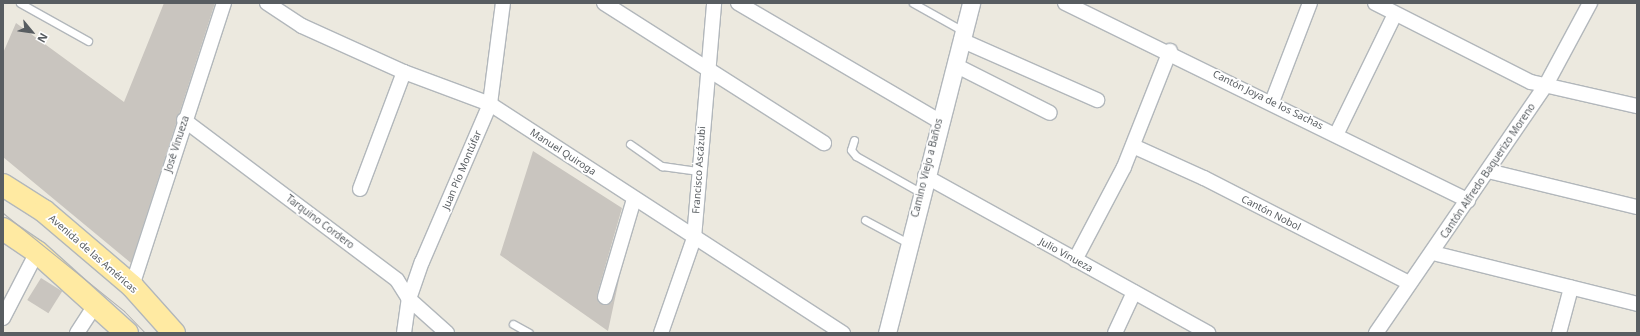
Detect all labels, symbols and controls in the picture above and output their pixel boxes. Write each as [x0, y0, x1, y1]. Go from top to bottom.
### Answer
north arrow [12, 12, 52, 52]
text: N [34, 31, 52, 46]
street label: Cantón Joya de los Sachas [1211, 68, 1325, 132]
street label: Cantón Alfredo Baquerizo Moreno [1438, 101, 1538, 241]
street label: José Vinueza [162, 114, 192, 174]
street label: Camino Viejo a Baños [909, 117, 945, 219]
street label: Manuel Quiroga [528, 126, 598, 178]
street label: Francisco Ascázubi [690, 126, 708, 214]
street label: Juan Pío Montúfar [440, 129, 484, 211]
street label: Tarquino Cordero [284, 193, 356, 251]
street label: Cantón Nobol [1239, 193, 1303, 233]
street label: Avenida de las Américas [46, 212, 140, 296]
street label: Julio Vinueza [1037, 235, 1095, 275]

